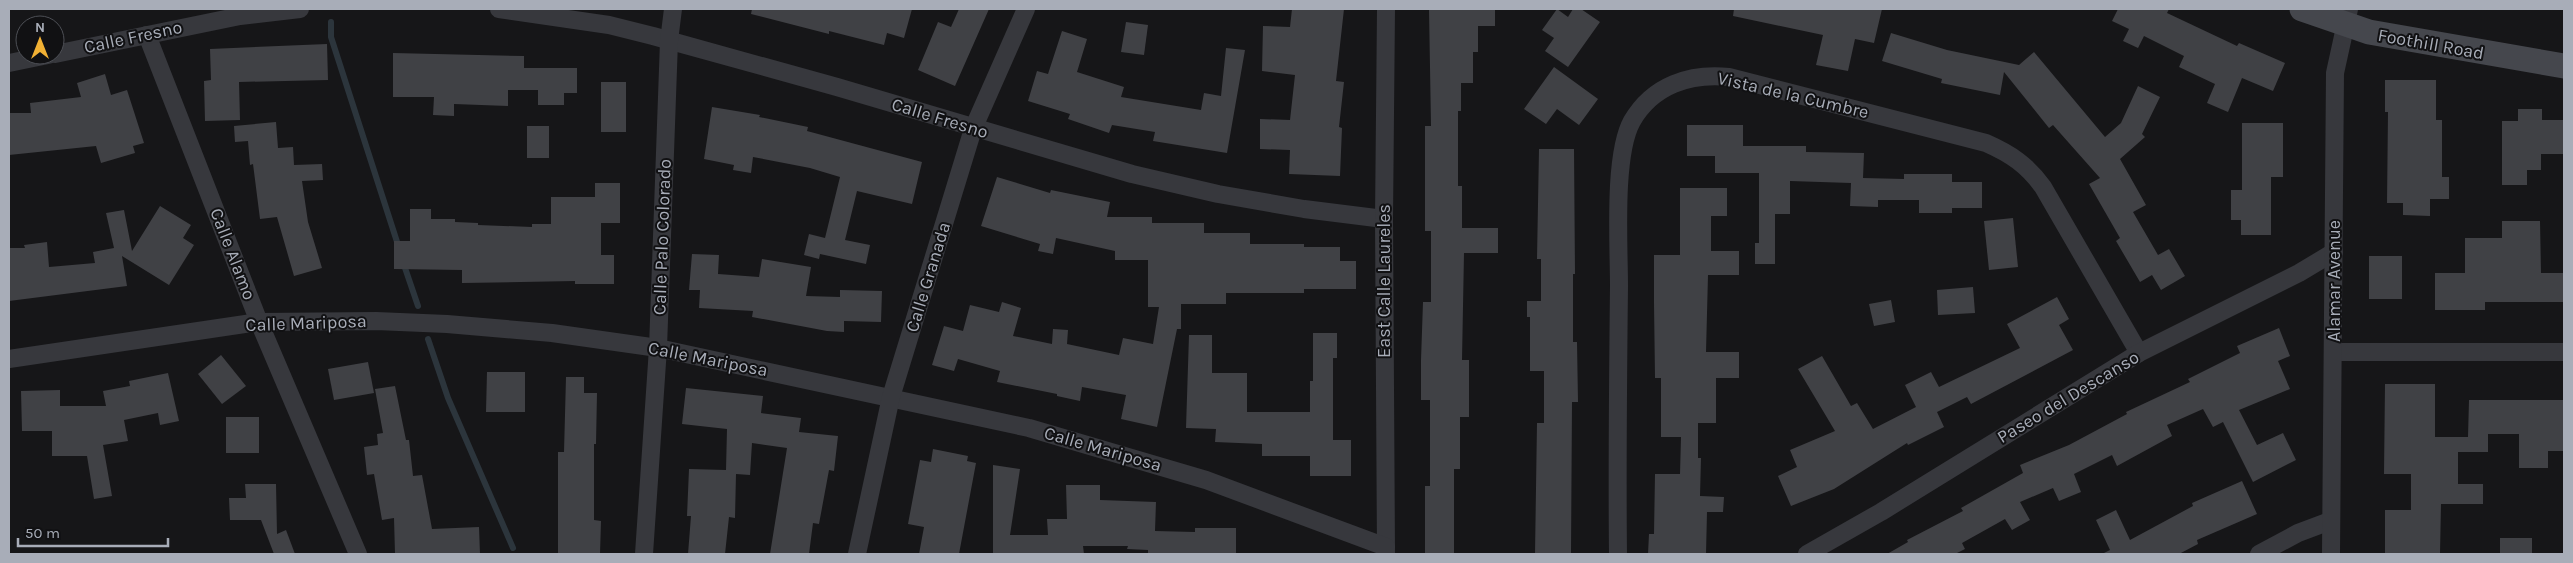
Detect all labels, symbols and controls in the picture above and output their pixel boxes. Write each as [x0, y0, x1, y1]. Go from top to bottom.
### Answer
north arrow [15, 15, 65, 65]
street label: Calle Fresno [82, 16, 184, 58]
text: N [35, 19, 45, 36]
street label: Foothill Road [2376, 24, 2486, 64]
street label: Vista de la Cumbre [1715, 67, 1871, 123]
street label: Calle Fresno [889, 93, 991, 143]
street label: Calle Palo Colorado [648, 159, 676, 315]
street label: East Calle Laureles [1373, 204, 1395, 358]
street label: Calle Alamo [205, 205, 261, 303]
street label: Calle Granada [901, 219, 955, 335]
street label: Alamar Avenue [2323, 220, 2345, 342]
street label: Calle Mariposa [245, 310, 367, 336]
street label: Calle Mariposa [646, 337, 770, 381]
street label: Paseo del Descanso [1993, 346, 2143, 448]
street label: Calle Mariposa [1042, 422, 1164, 476]
scale bar [18, 516, 168, 548]
text: 50 m [25, 524, 60, 542]

